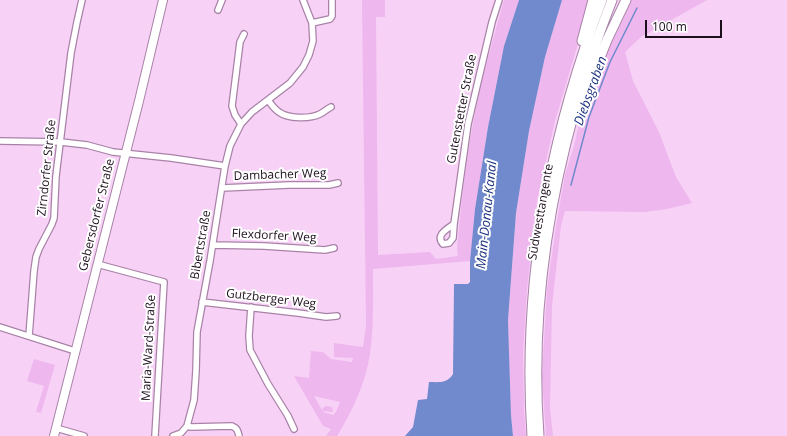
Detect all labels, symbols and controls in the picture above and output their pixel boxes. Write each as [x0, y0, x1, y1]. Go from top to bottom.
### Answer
scale bar [647, 12, 724, 38]
text: 100 m [652, 18, 687, 35]
street label: Gutenstetter Straße [444, 53, 480, 165]
water label: Diebsgraben [571, 54, 611, 128]
street label: Zirndorfer Straße [35, 119, 59, 217]
street label: Gebersdorfer Straße [76, 157, 118, 273]
water label: Main-Donau-Kanal [474, 160, 500, 270]
street label: Südwesttangente [525, 163, 557, 261]
street label: Dambacher Weg [233, 166, 327, 184]
street label: Bibertstraße [188, 209, 214, 281]
street label: Flexdorfer Weg [231, 227, 317, 245]
street label: Gutzberger Weg [225, 286, 317, 312]
street label: Maria-Ward-Straße [139, 294, 159, 402]

